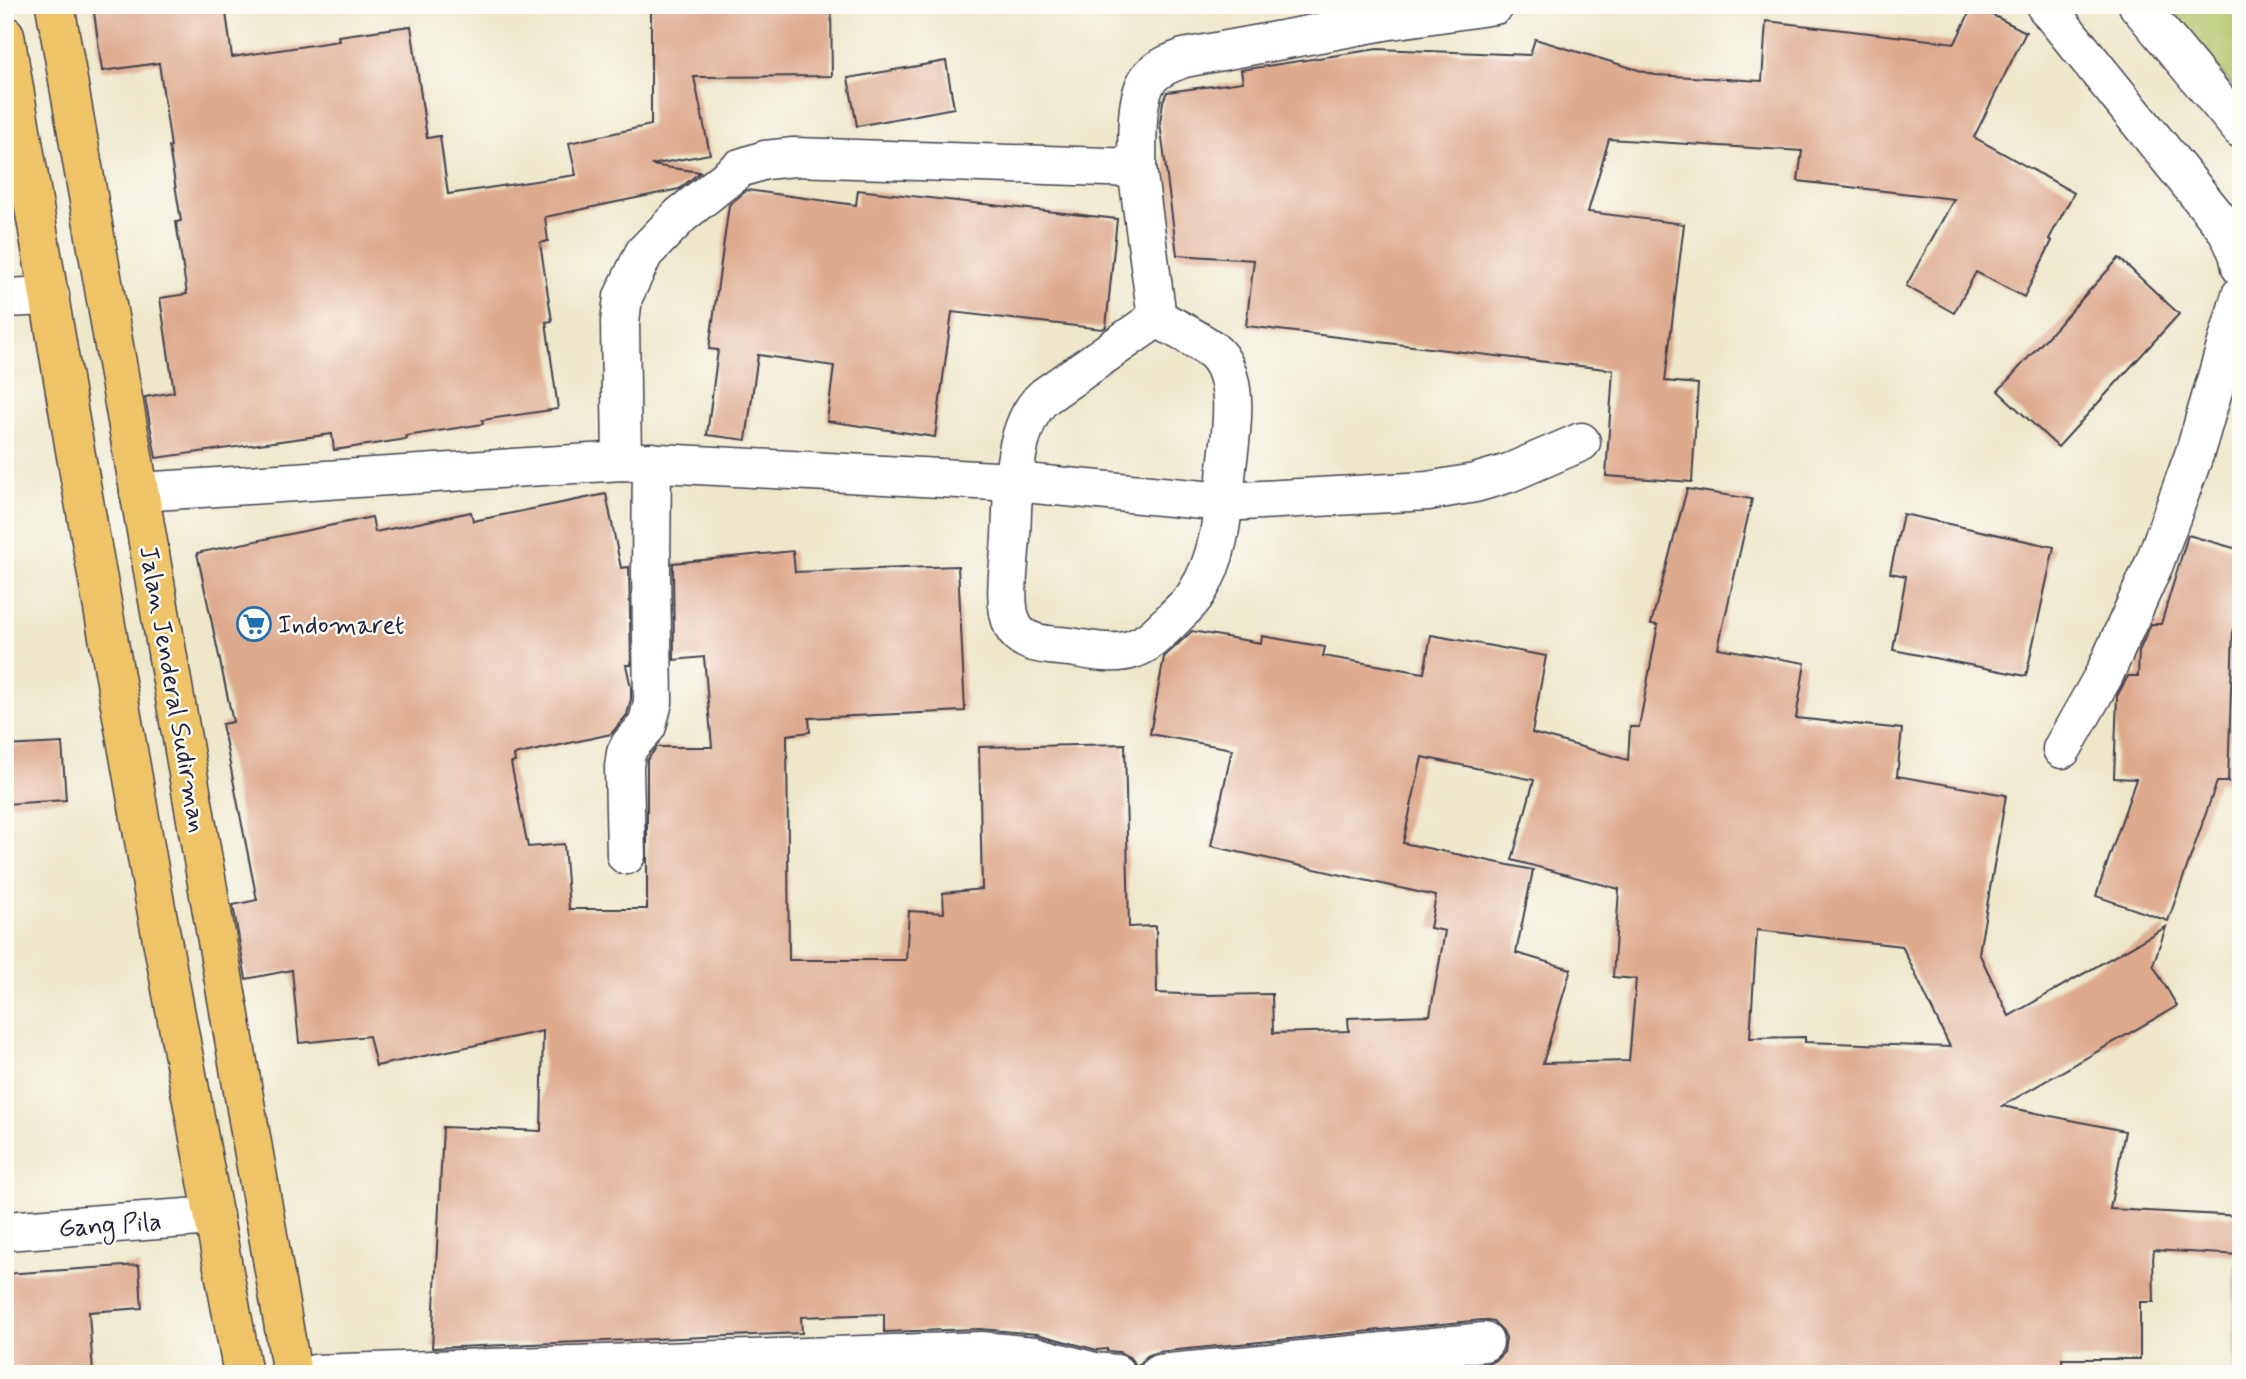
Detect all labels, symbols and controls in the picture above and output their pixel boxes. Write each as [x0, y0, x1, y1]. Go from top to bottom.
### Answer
street label: Jalan Jenderal Sudirman [130, 543, 214, 835]
supermarket icon: Indomaret [235, 605, 273, 643]
place label: Indomaret [278, 609, 404, 643]
street label: Gang Pila [57, 1205, 163, 1249]

